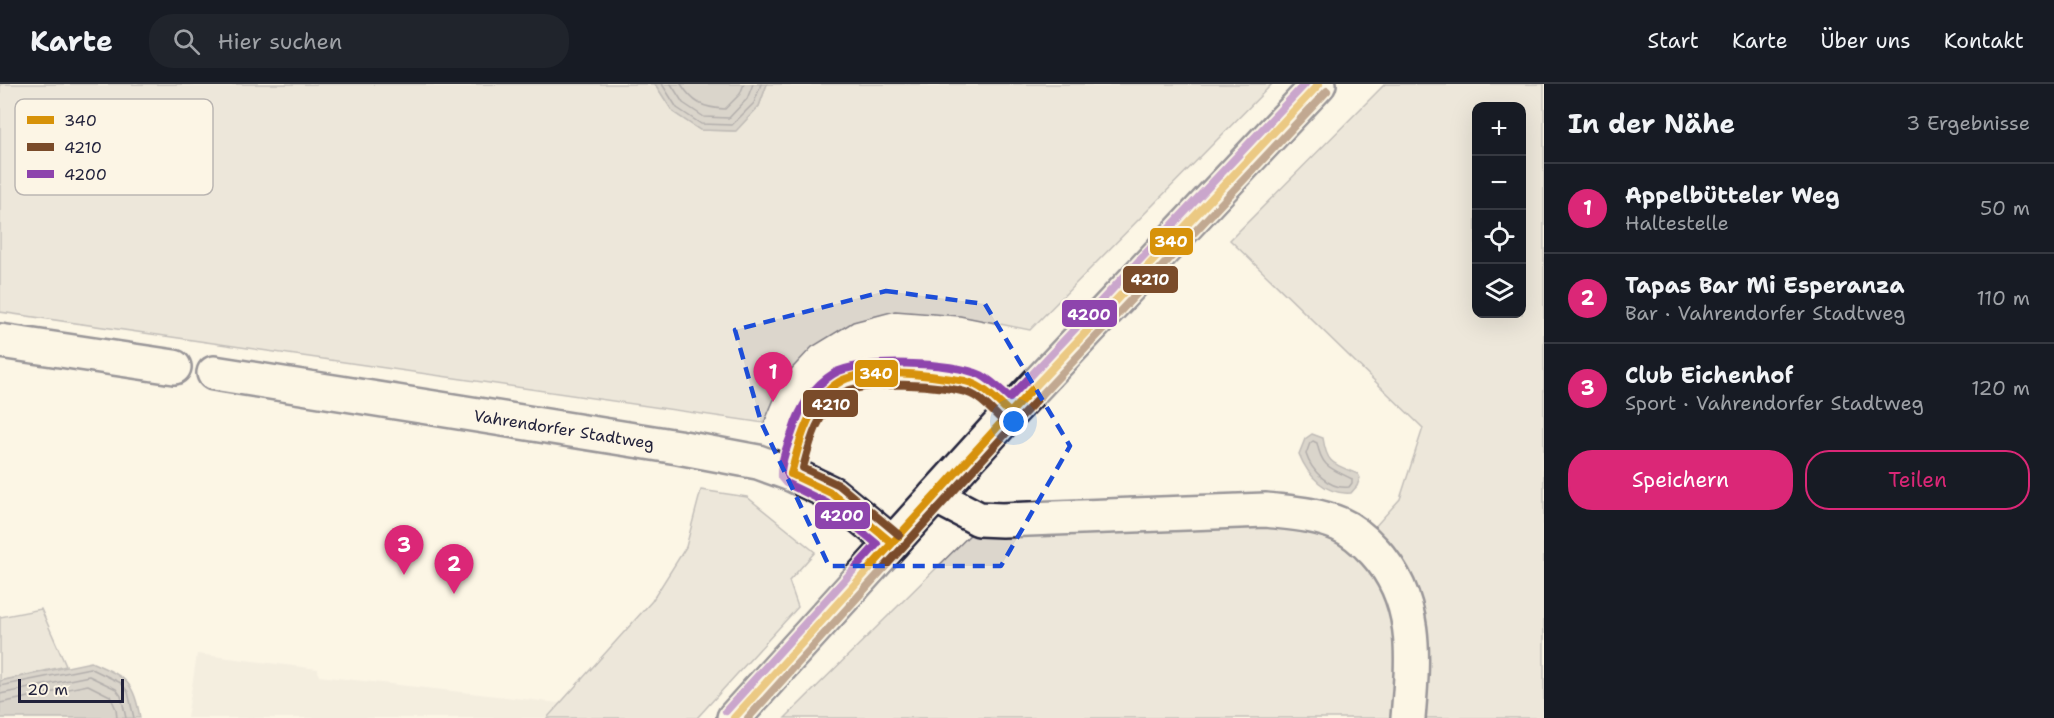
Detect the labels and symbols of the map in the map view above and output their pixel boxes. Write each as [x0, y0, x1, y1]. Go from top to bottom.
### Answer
legend [15, 99, 213, 195]
text: 340 [64, 110, 97, 131]
text: 4210 [64, 137, 102, 158]
text: 4200 [64, 164, 107, 185]
line badge: 340 [1149, 227, 1194, 256]
text: 340 [1154, 231, 1188, 252]
line badge: 4210 [1122, 265, 1179, 294]
text: 4210 [1131, 269, 1169, 290]
line badge: 4200 [1061, 299, 1118, 328]
text: 4200 [1067, 304, 1111, 325]
pin: 1 [754, 352, 792, 402]
line badge: 340 [854, 359, 899, 388]
text: 340 [859, 363, 893, 384]
line badge: 4210 [802, 389, 859, 418]
text: 4210 [812, 394, 850, 415]
street label: Vahrendorfer Stadtweg [472, 405, 656, 454]
your location [999, 407, 1028, 436]
line badge: 4200 [814, 501, 871, 530]
text: 4200 [820, 505, 864, 526]
pin: 3 [384, 526, 424, 575]
pin: 2 [434, 544, 474, 594]
scale bar [18, 676, 124, 704]

